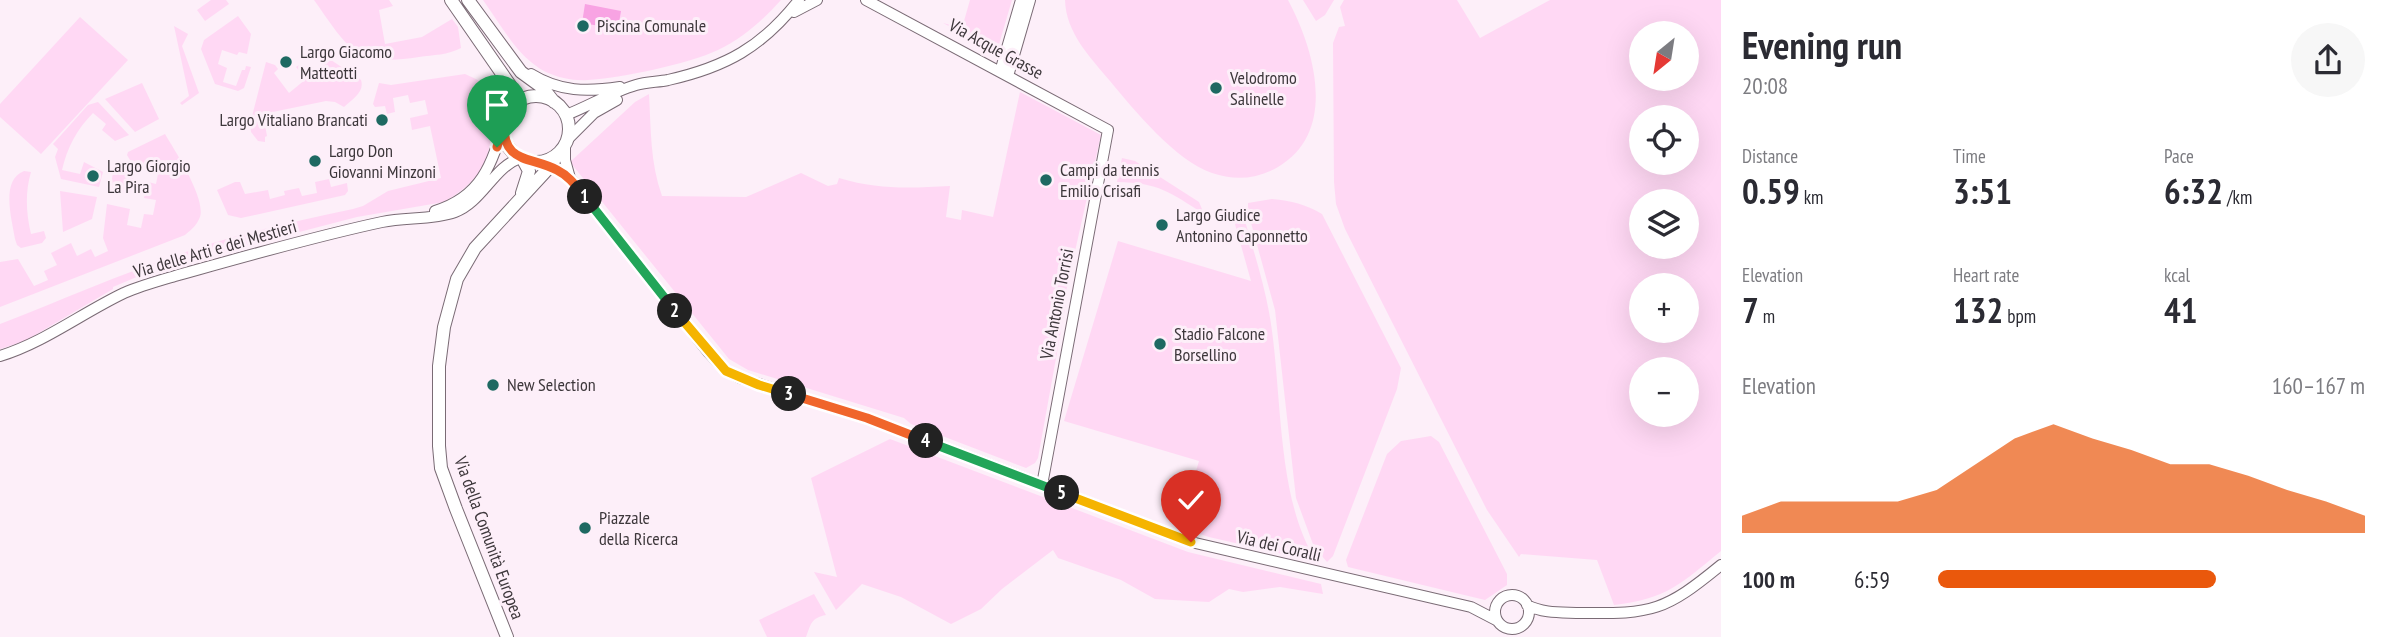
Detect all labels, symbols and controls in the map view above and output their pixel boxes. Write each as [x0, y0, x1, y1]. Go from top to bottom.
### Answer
street label: Via Acque Grasse [944, 13, 1048, 84]
place label: Piscina Comunale [597, 14, 706, 37]
marker: Piscina Comunale [575, 18, 591, 34]
text: Evening run [1742, 20, 1902, 69]
north arrow [1629, 21, 1699, 91]
map controls [1629, 21, 1699, 427]
button: share [2291, 23, 2365, 97]
place label: Largo Giacomo Matteotti [300, 40, 392, 84]
marker: Largo Giacomo Matteotti [278, 54, 294, 70]
place label: Velodromo Salinelle [1229, 66, 1297, 110]
text: 20:08 [1742, 71, 1788, 100]
pin [467, 75, 527, 147]
marker: Velodromo Salinelle [1208, 80, 1224, 96]
icon: arrive [478, 86, 516, 124]
button: locate [1629, 105, 1699, 175]
place label: Largo Vitaliano Brancati [220, 108, 368, 131]
marker: Largo Vitaliano Brancati [374, 112, 390, 128]
place label: Largo Don Giovanni Minzoni [329, 139, 436, 183]
text: Distance [1742, 144, 1798, 168]
text: Time [1953, 144, 1986, 168]
text: Pace [2164, 144, 2194, 168]
marker: Largo Don Giovanni Minzoni [307, 153, 323, 169]
place label: Largo Giorgio La Pira [107, 154, 191, 198]
place label: Campi da tennis Emilio Crisafi [1060, 158, 1159, 202]
marker: Largo Giorgio La Pira [85, 168, 101, 184]
text: 0.59 [1742, 168, 1800, 214]
text: 3:51 [1953, 168, 2012, 214]
text: 6:32 [2164, 168, 2223, 214]
marker: Campi da tennis Emilio Crisafi [1038, 172, 1054, 188]
pin: 1 [568, 180, 602, 214]
text: 1 [580, 184, 589, 208]
text: km [1800, 185, 1823, 209]
text: /km [2223, 185, 2252, 209]
button: layers [1629, 189, 1699, 259]
place label: Largo Giudice Antonino Caponnetto [1176, 203, 1308, 247]
street label: Via delle Arti e dei Mestieri [130, 214, 299, 283]
marker: Largo Giudice Antonino Caponnetto [1154, 217, 1170, 233]
street label: Via Antonio Torrisi [1034, 247, 1079, 362]
text: Elevation [1742, 263, 1803, 287]
text: Heart rate [1953, 263, 2019, 287]
text: kcal [2164, 263, 2190, 287]
button: + [1629, 273, 1699, 343]
text: 7 [1742, 287, 1759, 333]
text: 132 [1953, 287, 2003, 333]
text: 41 [2164, 287, 2197, 333]
pin: 2 [658, 294, 692, 328]
text: 2 [670, 298, 679, 322]
text: m [1759, 304, 1775, 328]
text: bpm [2003, 304, 2036, 328]
place label: Stadio Falcone Borsellino [1174, 322, 1265, 366]
marker: Stadio Falcone Borsellino [1152, 336, 1168, 352]
button: − [1629, 357, 1699, 427]
text: Elevation [1742, 371, 1816, 400]
text: 160–167 m [2272, 371, 2365, 400]
place label: New Selection [507, 373, 596, 396]
pin: 3 [772, 376, 806, 412]
marker: New Selection [485, 377, 501, 393]
text: 3 [784, 381, 793, 405]
pin: 4 [908, 424, 944, 458]
text: 4 [921, 428, 930, 452]
street label: Via della Comunità Europea [449, 452, 530, 622]
pin [1161, 470, 1221, 542]
pin: 5 [1044, 476, 1080, 510]
text: 5 [1057, 480, 1066, 504]
icon: check [1172, 481, 1210, 519]
place label: Piazzale della Ricerca [599, 506, 678, 550]
marker: Piazzale della Ricerca [577, 520, 593, 536]
street label: Via dei Coralli [1234, 524, 1324, 566]
text: 100 m [1742, 565, 1795, 594]
text: 6:59 [1854, 565, 1890, 594]

